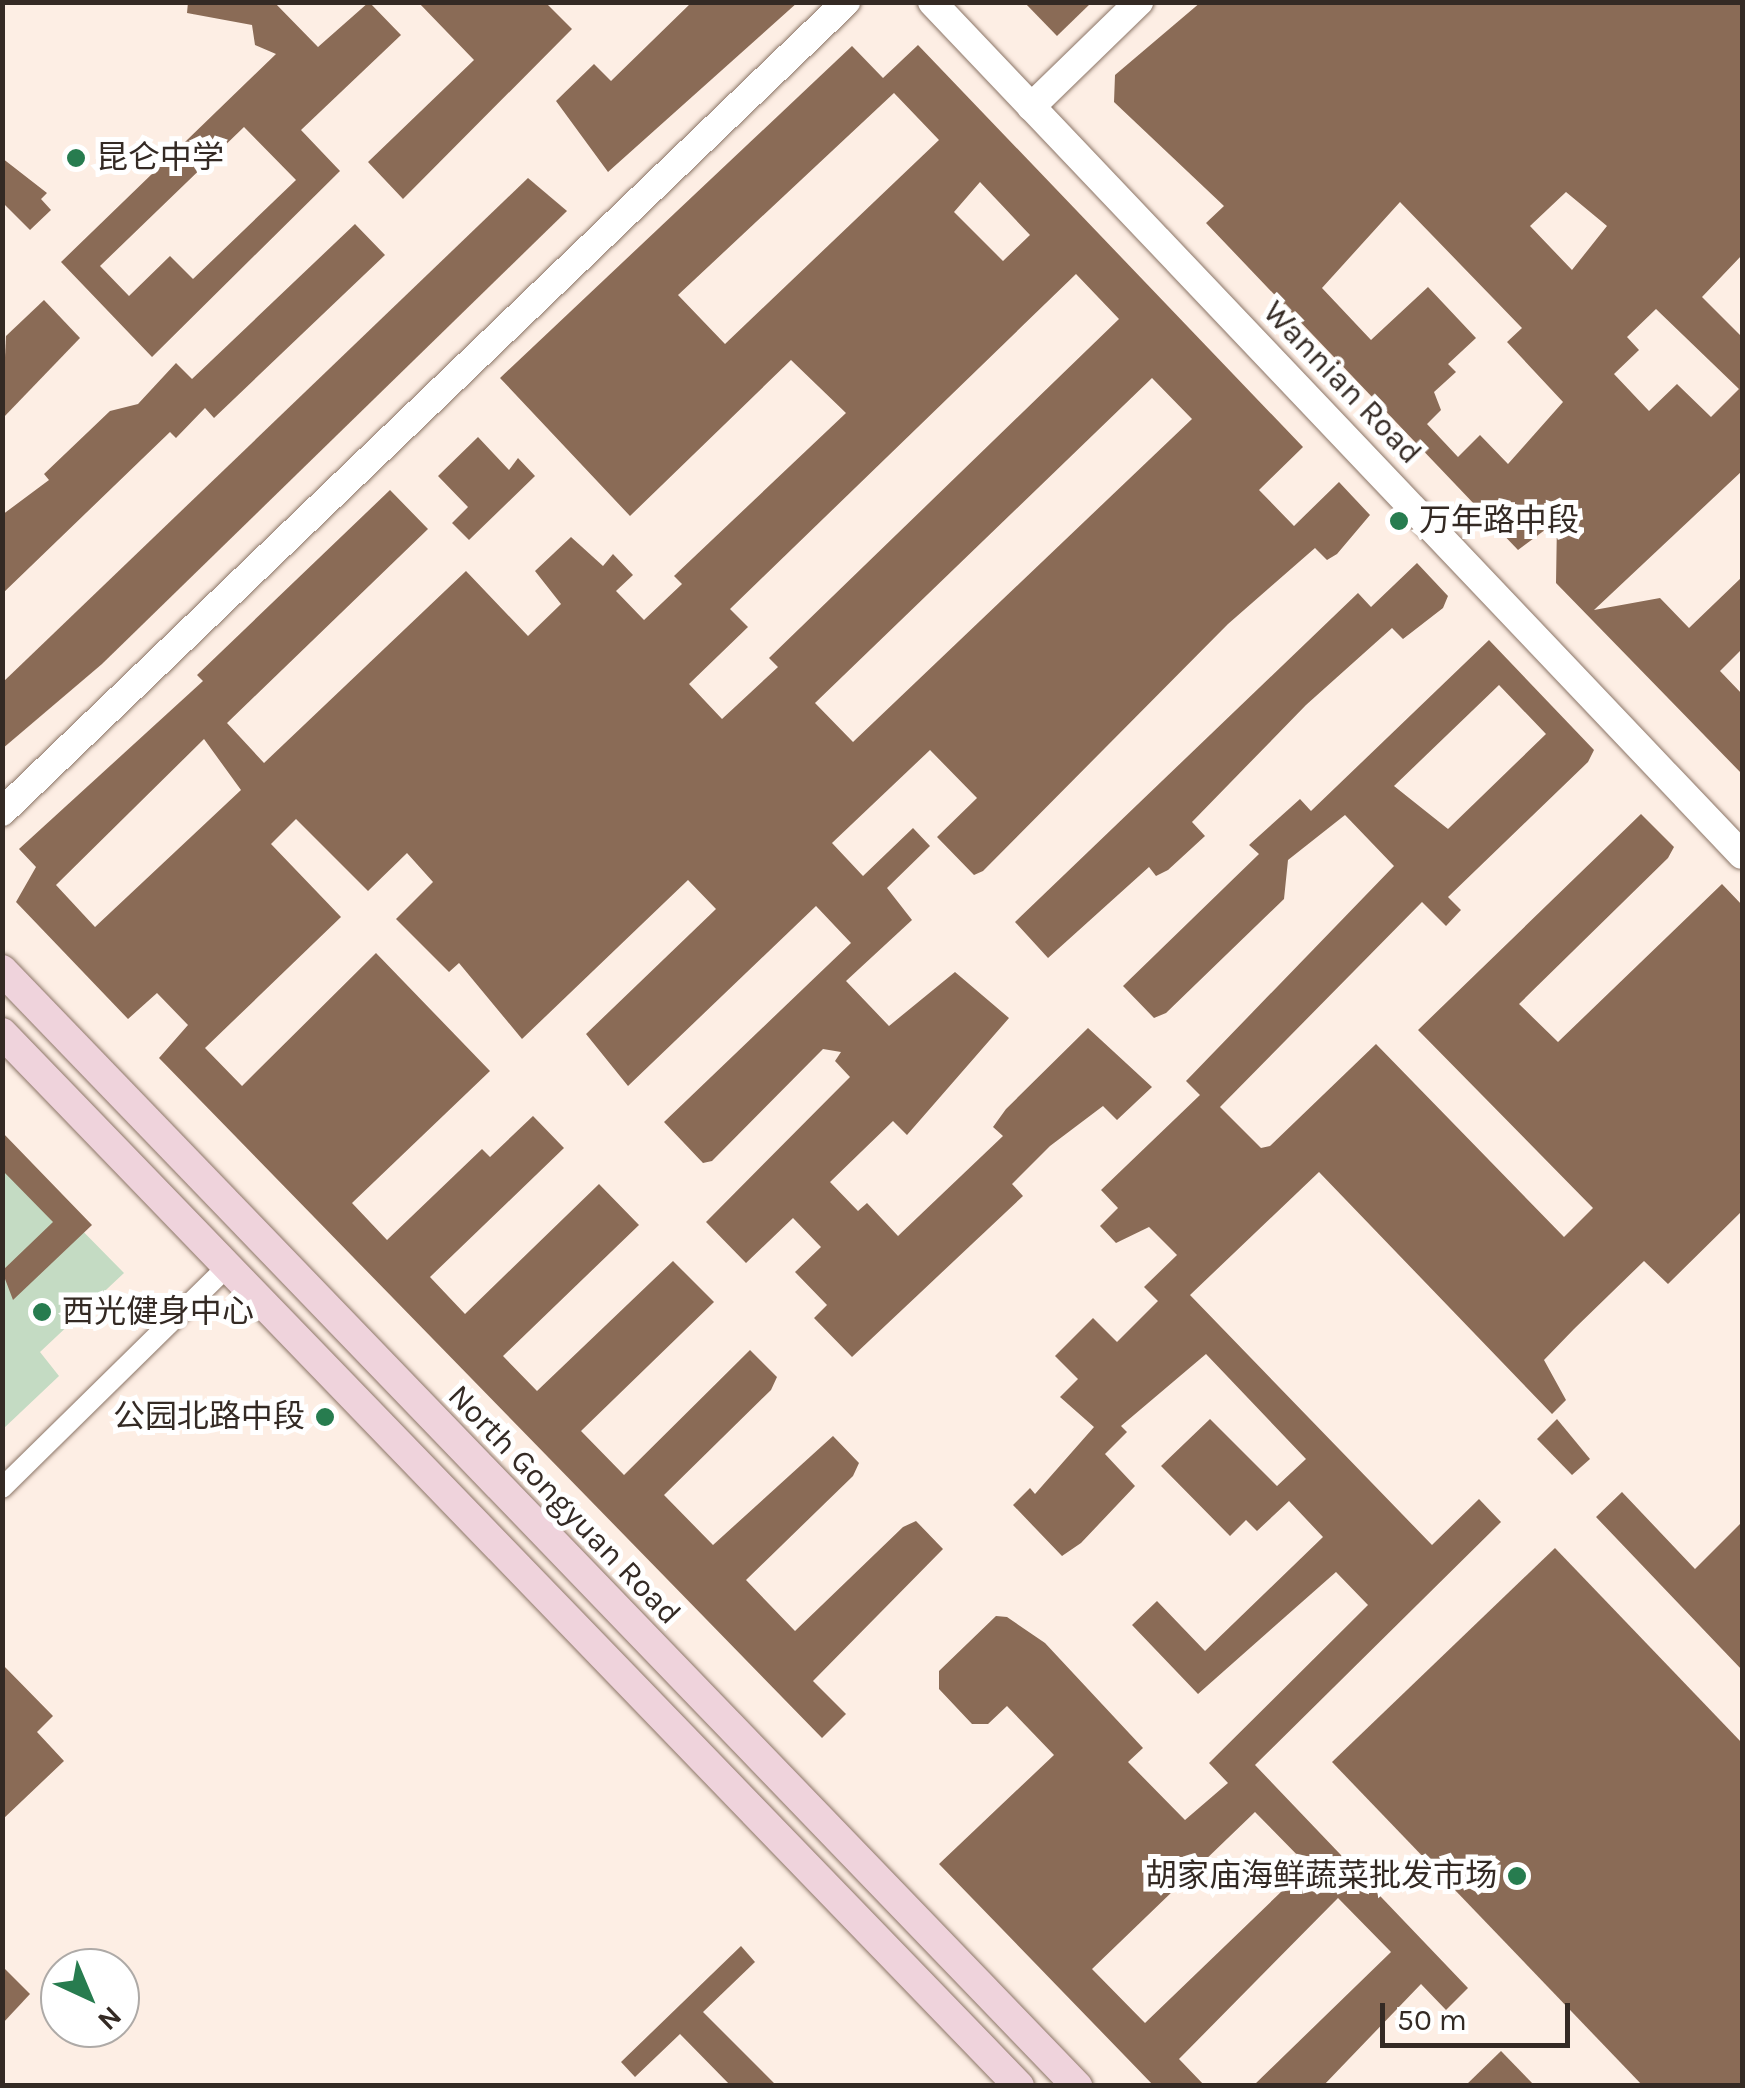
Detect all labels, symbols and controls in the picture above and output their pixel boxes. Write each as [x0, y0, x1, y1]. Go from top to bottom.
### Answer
place label: 昆仑中学 [96, 139, 224, 177]
marker: 昆仑中学 [65, 147, 87, 169]
street label: Wannian Road [1255, 294, 1429, 472]
place label: 万年路中段 [1419, 502, 1579, 540]
marker: 万年路中段 [1388, 510, 1410, 532]
place label: 西光健身中心 [62, 1293, 254, 1331]
marker: 西光健身中心 [31, 1301, 53, 1323]
street label: North Gongyuan Road [440, 1377, 688, 1633]
place label: 公园北路中段 [113, 1398, 305, 1436]
marker: 公园北路中段 [314, 1406, 336, 1428]
place label: 胡家庙海鲜蔬菜批发市场 [1145, 1857, 1497, 1895]
marker: 胡家庙海鲜蔬菜批发市场 [1506, 1865, 1528, 1887]
north arrow [40, 1948, 140, 2048]
scale bar [1385, 1983, 1575, 2045]
text: N [91, 2000, 128, 2037]
text: 50 m [1397, 2002, 1467, 2038]

